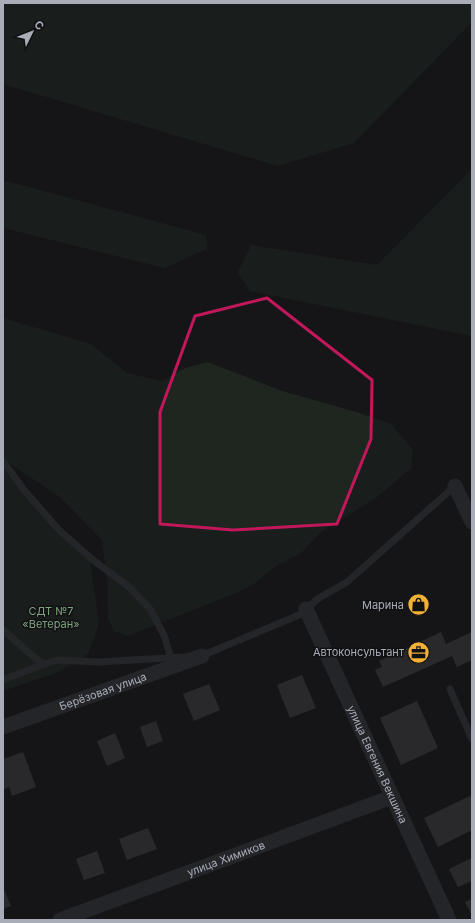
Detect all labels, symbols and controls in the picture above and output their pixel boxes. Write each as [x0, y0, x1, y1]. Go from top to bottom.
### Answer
north arrow [12, 12, 52, 52]
text: С [31, 17, 47, 33]
shop icon: Марина [406, 592, 432, 618]
place label: Марина [362, 598, 404, 612]
park label: СДТ №7 «Ветеран» [22, 604, 80, 631]
office icon: Автоконсультант [406, 639, 432, 665]
place label: Автоконсультант [313, 645, 405, 659]
street label: Берёзовая улица [57, 669, 148, 713]
street label: улица Евгения Векшина [344, 703, 411, 826]
street label: улица Химиков [185, 838, 267, 879]

